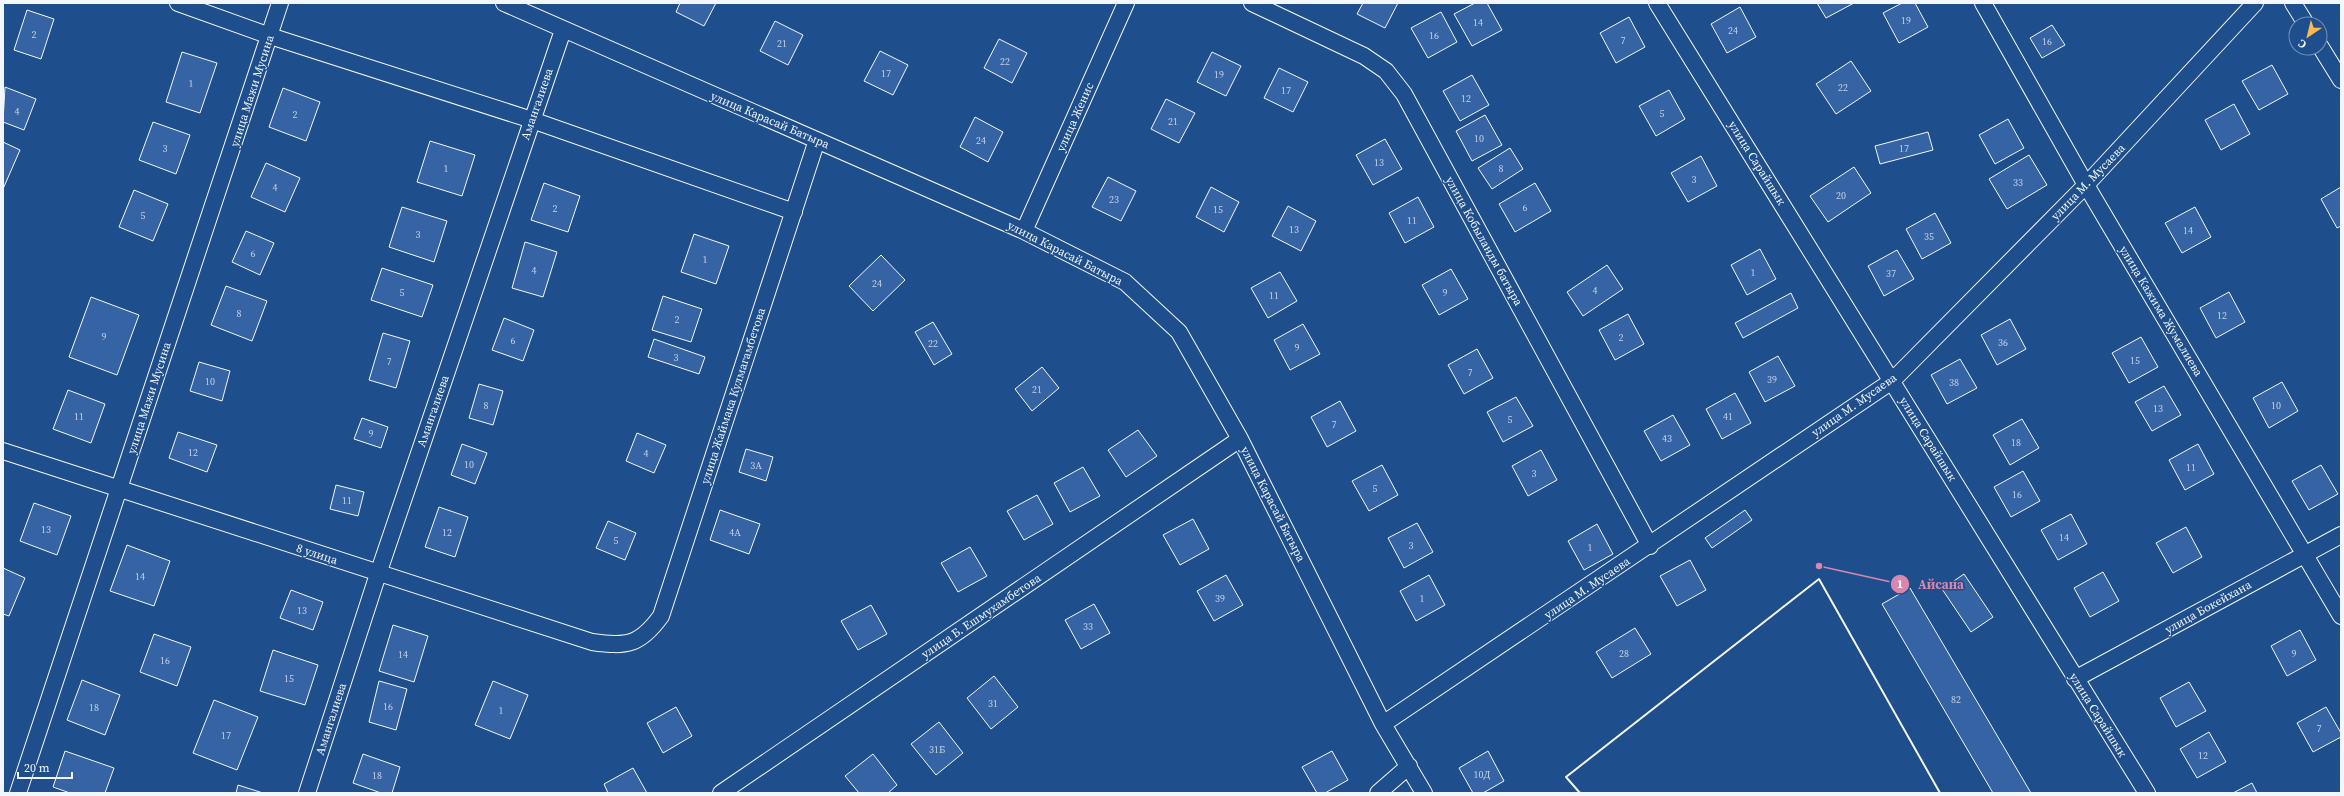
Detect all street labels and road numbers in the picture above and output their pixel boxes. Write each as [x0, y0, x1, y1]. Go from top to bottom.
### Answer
street label: улица Мажи Мусина [226, 32, 278, 149]
street label: Амангалиева [517, 65, 557, 142]
street label: улица Женис [1053, 80, 1097, 154]
street label: улица Карасай Батыра [708, 88, 833, 153]
street label: улица Сарайшык [1725, 118, 1790, 209]
street label: улица М. Мусаева [2047, 140, 2129, 224]
street label: улица Кобыланды батыра [1442, 173, 1527, 309]
street label: улица Карасай Батыра [1005, 217, 1126, 289]
street label: улица Кажима Жумалиева [2116, 243, 2207, 380]
street label: улица Жаймака Кулмагамбетова [697, 305, 769, 486]
street label: улица Мажи Мусина [123, 339, 175, 456]
street label: улица М. Мусаева [1808, 369, 1900, 440]
street label: Амангалиева [413, 372, 453, 449]
street label: улица Сарайшык [1896, 394, 1961, 485]
street label: улица Карасай Батыра [1237, 444, 1309, 565]
street label: 8 улица [294, 540, 341, 568]
street label: улица М. Мусаева [1541, 553, 1634, 623]
street label: улица Б. Ешмухамбетова [918, 569, 1045, 662]
street label: улица Бокейхана [2162, 576, 2255, 637]
street label: улица Сарайшык [2066, 670, 2131, 761]
street label: Амангалиева [312, 680, 350, 757]

